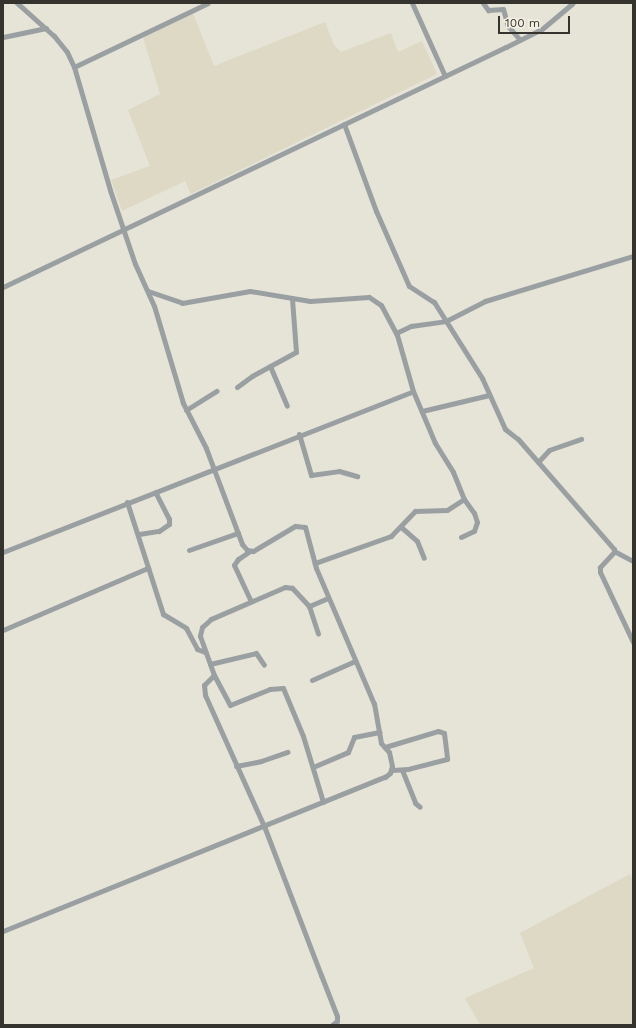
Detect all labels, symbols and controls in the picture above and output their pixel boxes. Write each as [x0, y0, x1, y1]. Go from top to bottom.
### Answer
scale bar [500, 8, 572, 34]
text: 100 m [505, 16, 540, 30]

